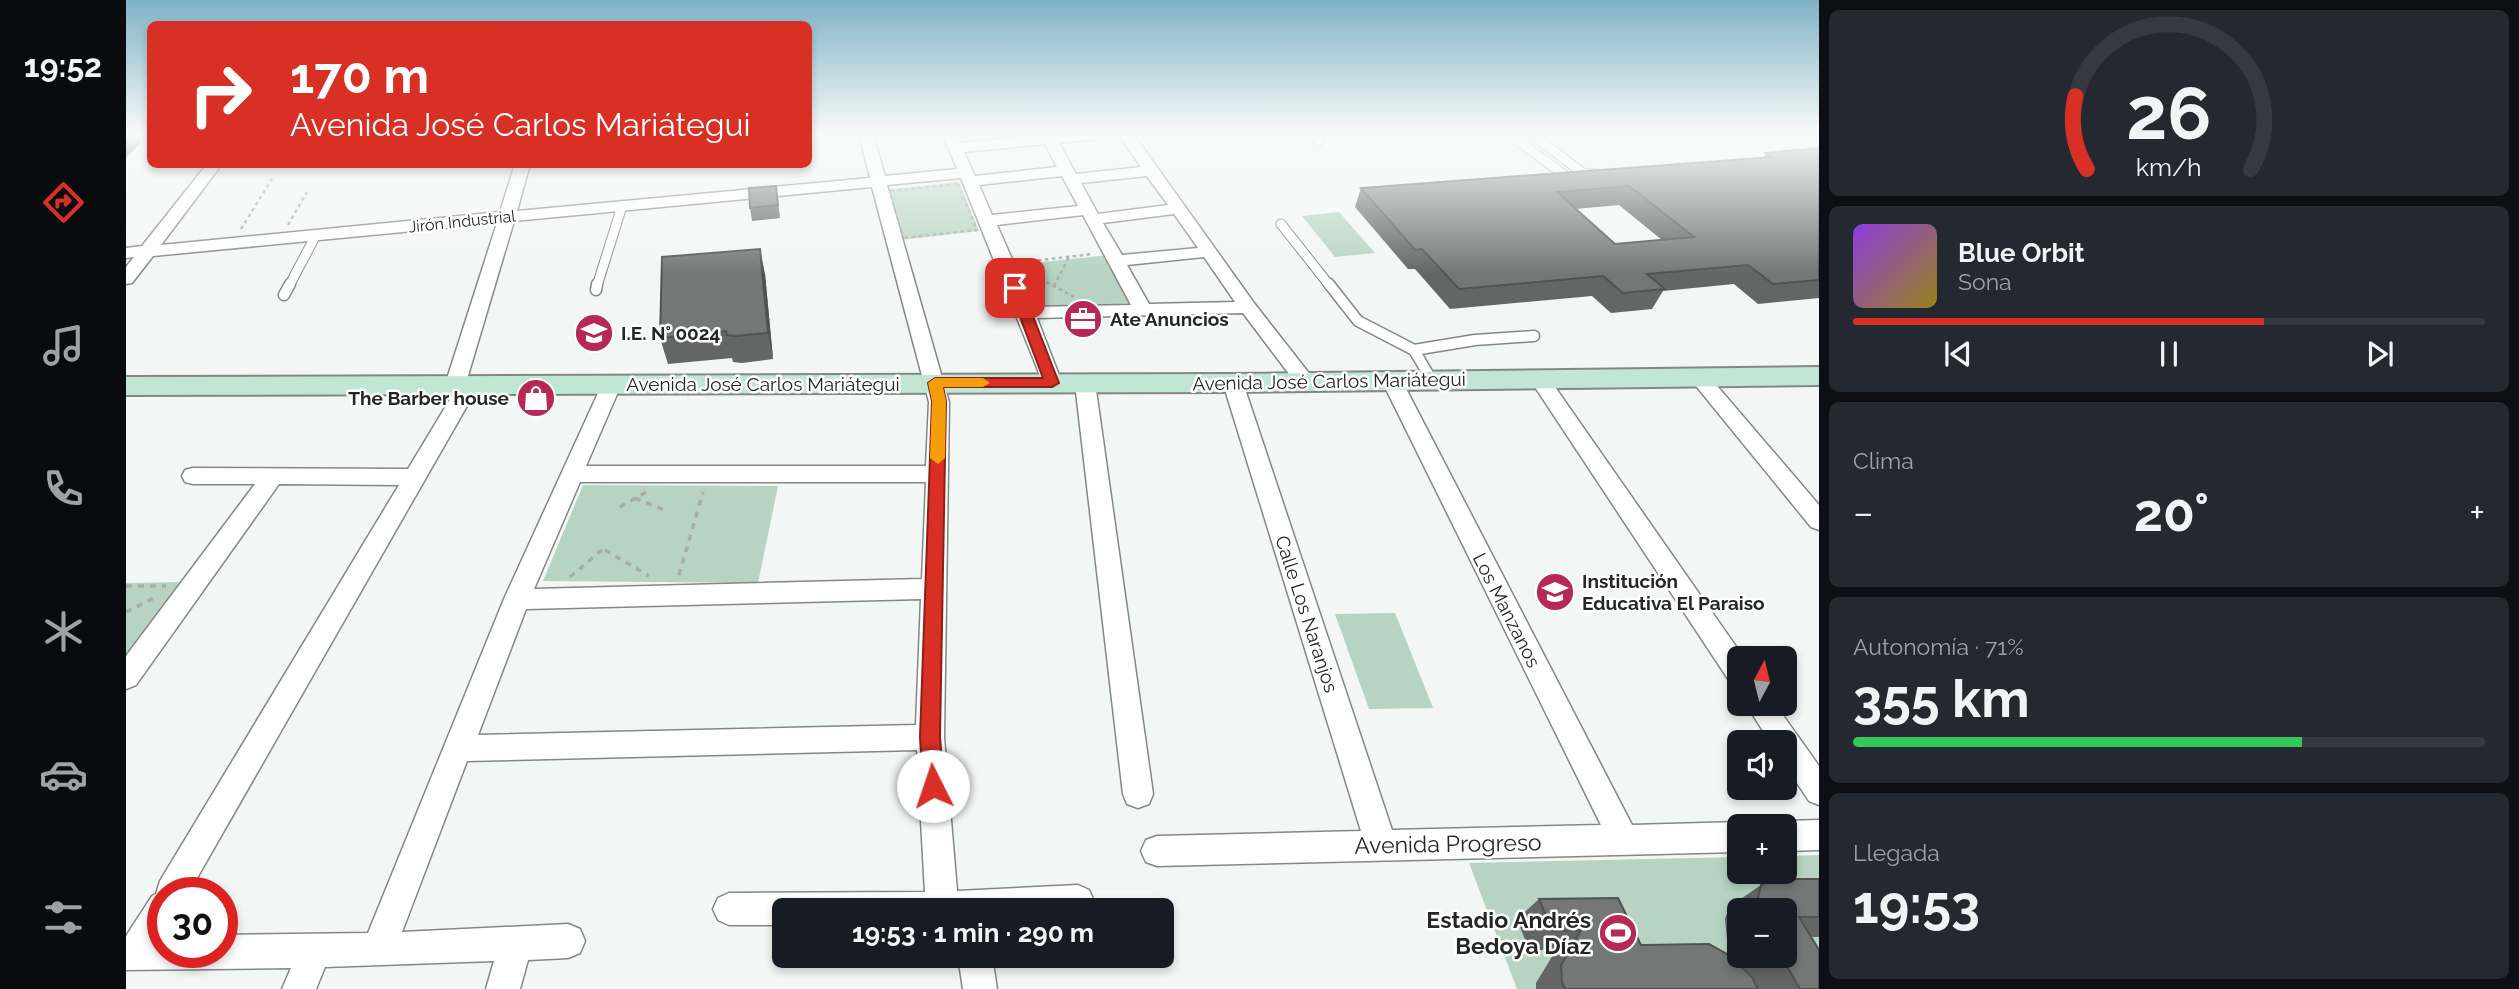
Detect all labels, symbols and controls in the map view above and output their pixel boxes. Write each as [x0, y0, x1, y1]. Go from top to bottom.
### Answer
text: 19:52 [24, 47, 102, 84]
text: 170 m [290, 47, 429, 104]
icon: right [175, 49, 266, 140]
text: 26 [2126, 71, 2212, 156]
text: Avenida José Carlos Mariátegui [290, 106, 751, 143]
text: km/h [2136, 152, 2202, 182]
icon: directions [39, 178, 88, 227]
street label: Jirón Industrial [408, 206, 517, 237]
text: Blue Orbit [1958, 238, 2085, 268]
pin [985, 258, 1045, 318]
text: Sona [1958, 268, 2012, 295]
icon: arrive [996, 269, 1034, 307]
office icon: Ate Anuncios [1062, 298, 1104, 340]
place label: Ate Anuncios [1110, 308, 1229, 330]
school or university icon: I.E. N° 0024 [573, 312, 615, 354]
icon: music [39, 321, 88, 370]
place label: I.E. N° 0024 [621, 322, 720, 344]
icon: previous [1939, 335, 1977, 373]
icon: pause [2150, 335, 2188, 373]
icon: next [2361, 335, 2399, 373]
street label: Avenida José Carlos Mariátegui [1192, 368, 1466, 394]
street label: Avenida José Carlos Mariátegui [626, 373, 900, 395]
shop icon: The Barber house [515, 377, 557, 419]
place label: The Barber house [348, 387, 509, 409]
text: Clima [1853, 447, 1914, 474]
icon: phone [39, 464, 88, 513]
text: 20° [2134, 482, 2209, 543]
text: − [1853, 490, 1873, 535]
text: + [2469, 490, 2485, 535]
street label: Calle Los Naranjos [1271, 533, 1343, 695]
street label: Los Manzanos [1469, 549, 1545, 671]
place label: Institución Educativa El Paraiso [1582, 570, 1765, 614]
school or university icon: Institución Educativa El Paraiso [1534, 571, 1576, 613]
icon: climate [39, 607, 88, 656]
text: Autonomía · 71% [1853, 633, 2024, 660]
north arrow [1727, 646, 1797, 716]
map controls [1727, 646, 1797, 968]
text: 355 km [1853, 668, 2030, 729]
button: sound [1727, 730, 1797, 800]
position arrow [896, 749, 970, 823]
icon: car [39, 750, 88, 799]
button: + [1727, 814, 1797, 884]
street label: Avenida Progreso [1354, 828, 1542, 859]
text: Llegada [1853, 839, 1940, 866]
text: 19:53 [1853, 874, 1980, 935]
speed limit sign: 30 [147, 877, 238, 968]
icon: filters [39, 893, 88, 942]
button: − [1727, 898, 1797, 968]
place label: Estadio Andrés Bedoya Díaz [1426, 906, 1591, 959]
sports icon: Estadio Andrés Bedoya Díaz [1597, 912, 1639, 954]
text: 19:53 · 1 min · 290 m [852, 918, 1094, 948]

